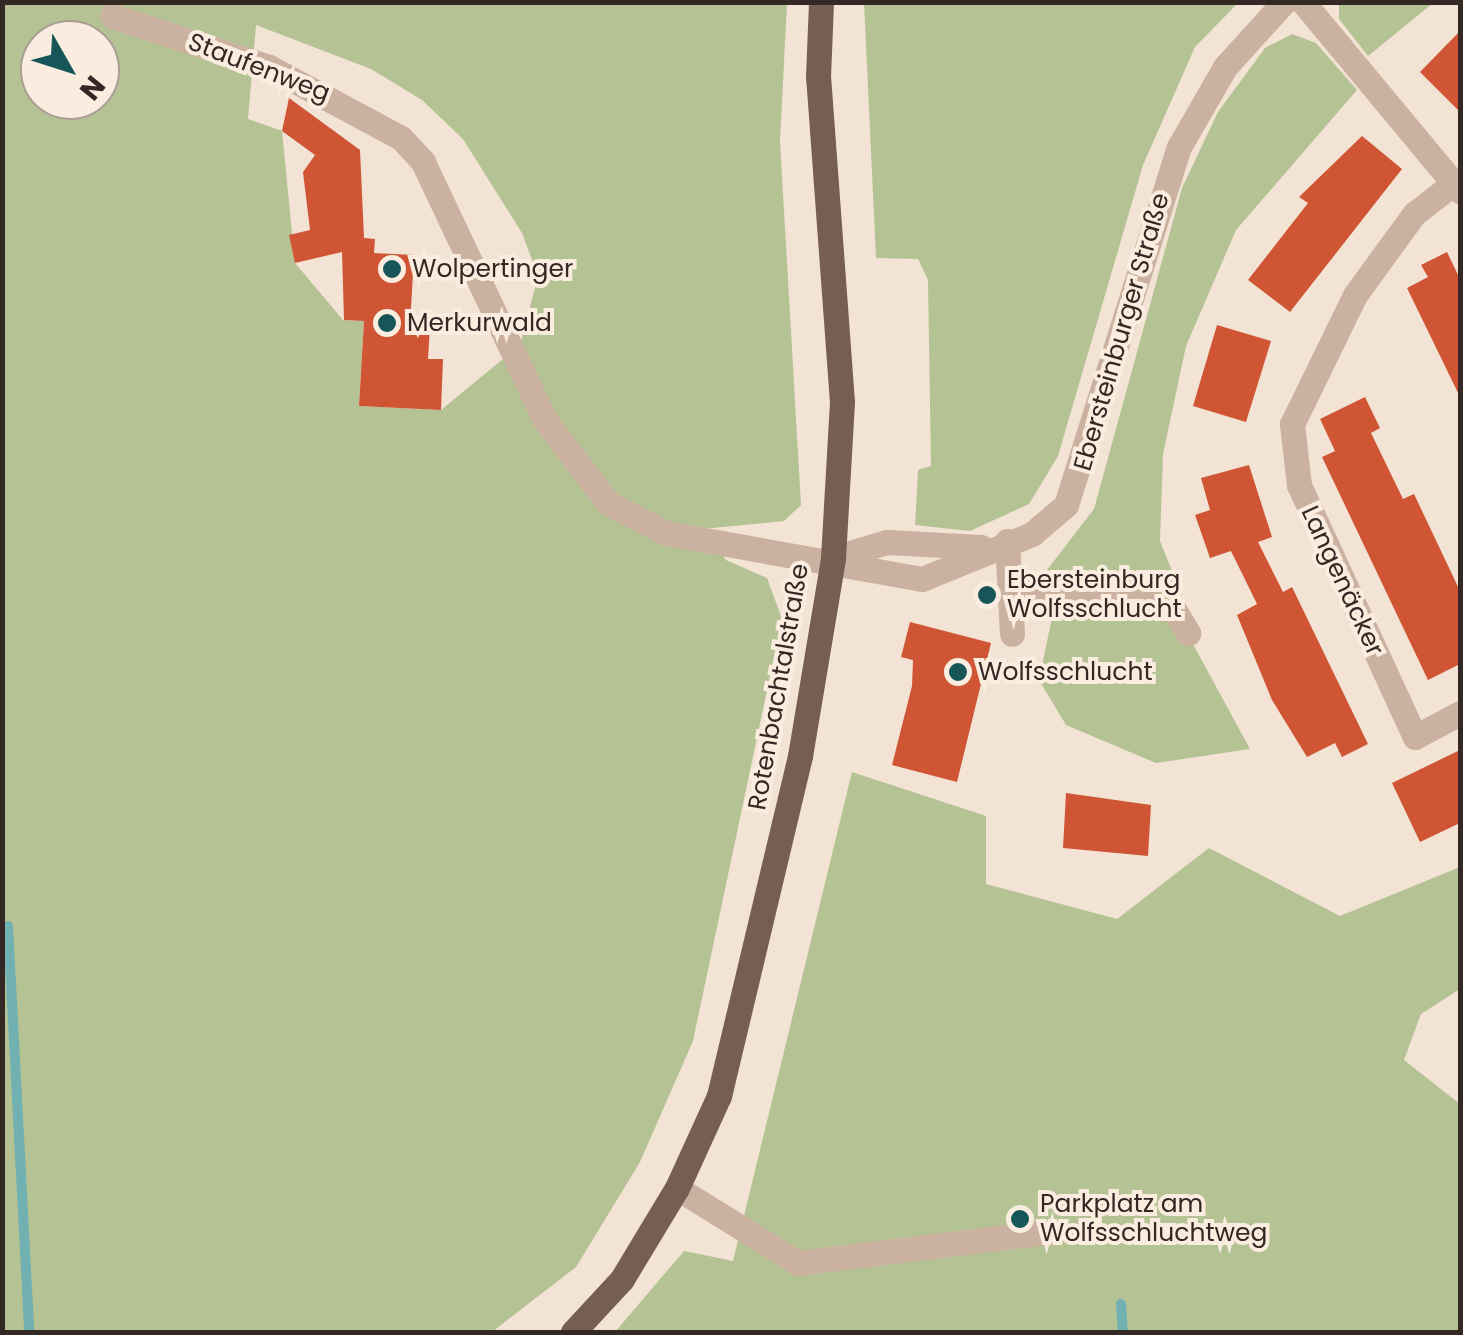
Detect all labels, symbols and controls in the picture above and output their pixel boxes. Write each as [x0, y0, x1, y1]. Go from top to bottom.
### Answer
north arrow [20, 20, 120, 120]
street label: Staufenweg [184, 27, 334, 109]
text: N [70, 67, 114, 108]
street label: Ebersteinburger Straße [1068, 190, 1176, 474]
place label: Wolpertinger [412, 254, 573, 284]
marker: Wolpertinger [381, 258, 403, 280]
place label: Merkurwald [407, 308, 552, 338]
marker: Merkurwald [376, 312, 398, 334]
street label: Langenäcker [1294, 501, 1390, 661]
street label: Rotenbachtalstraße [743, 561, 815, 813]
place label: Ebersteinburg Wolfsschlucht [1007, 566, 1181, 625]
marker: Ebersteinburg Wolfsschlucht [976, 584, 998, 606]
place label: Wolfsschlucht [978, 657, 1152, 687]
marker: Wolfsschlucht [947, 661, 969, 683]
place label: Parkplatz am Wolfsschluchtweg [1040, 1190, 1267, 1249]
marker: Parkplatz am Wolfsschluchtweg [1009, 1208, 1031, 1230]

